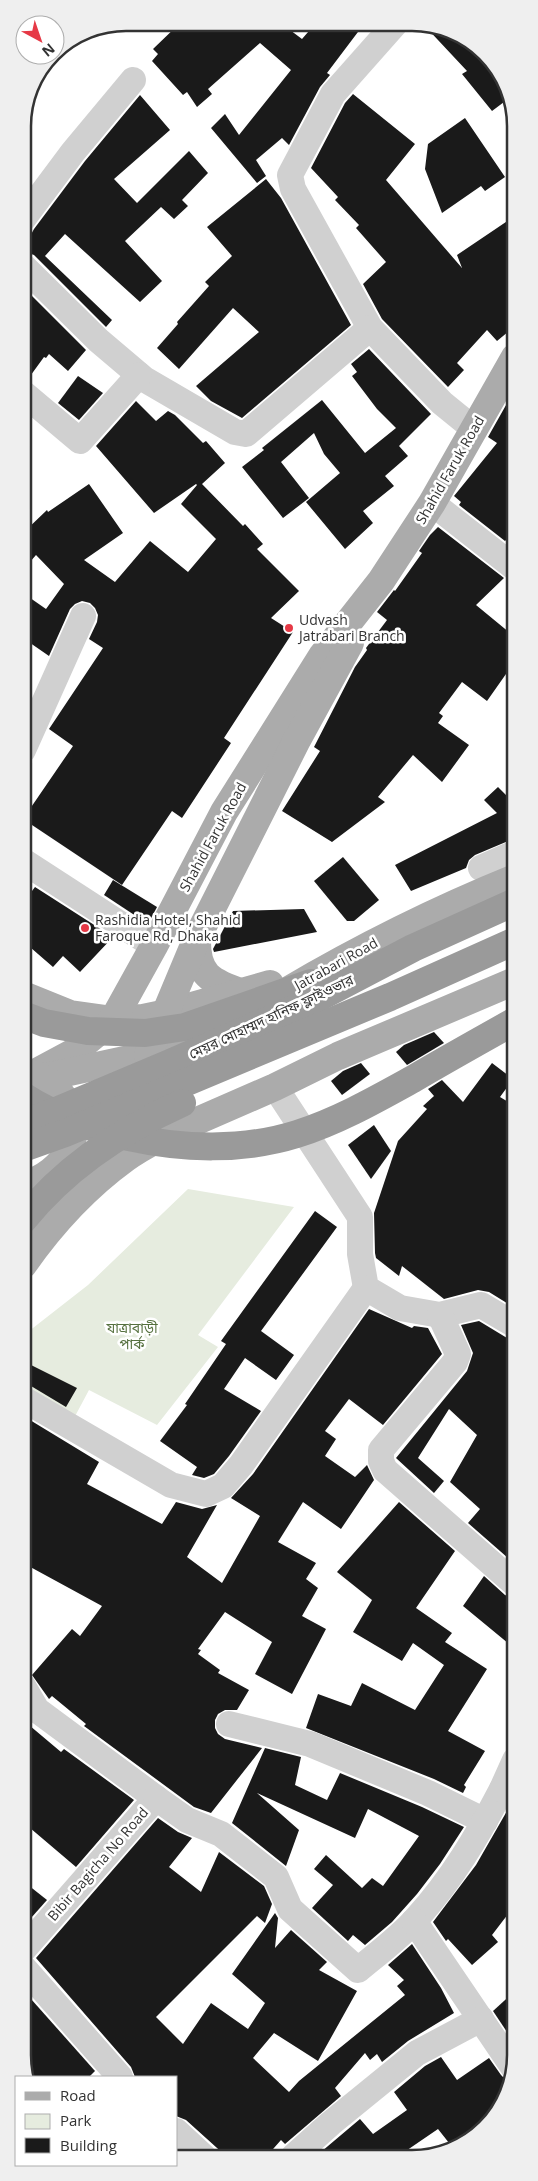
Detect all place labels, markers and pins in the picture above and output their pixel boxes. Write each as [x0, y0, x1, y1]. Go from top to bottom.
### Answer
place label: Udvash Jatrabari Branch [297, 610, 405, 645]
marker: Udvash Jatrabari Branch [283, 622, 295, 634]
place label: Rashidia Hotel, Shahid Faroque Rd, Dhaka [95, 910, 241, 945]
marker: Rashidia Hotel, Shahid Faroque Rd, Dhaka [79, 922, 91, 934]

